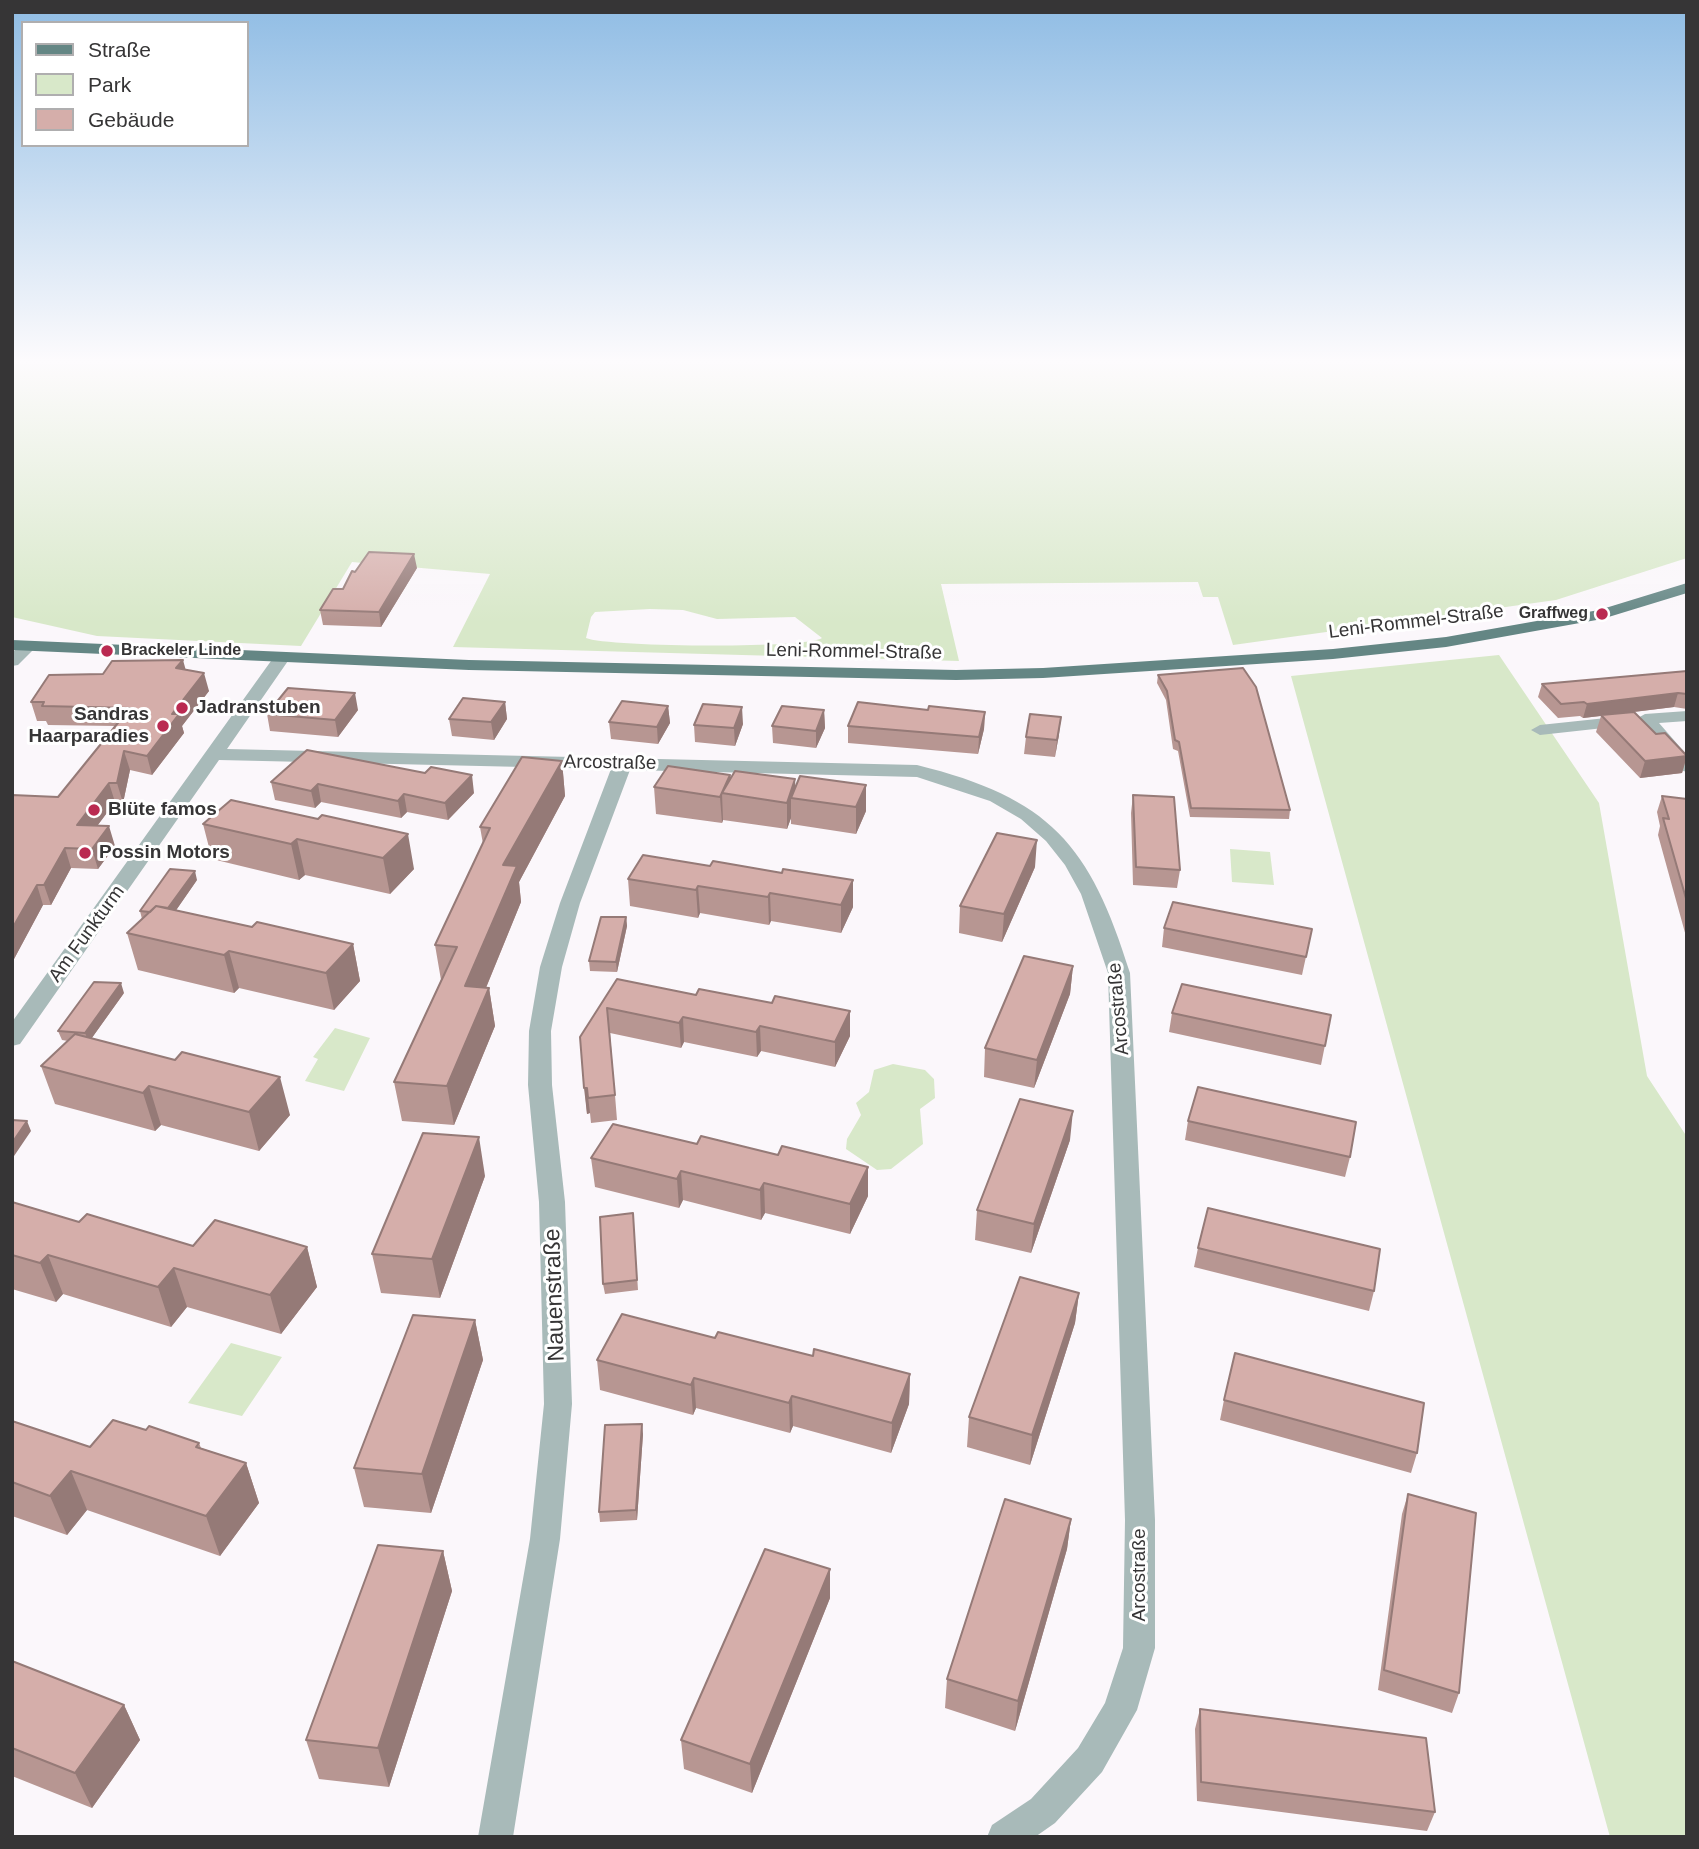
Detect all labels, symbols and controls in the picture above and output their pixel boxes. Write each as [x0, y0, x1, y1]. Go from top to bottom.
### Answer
legend [21, 21, 248, 147]
text: Straße [88, 38, 151, 61]
text: Park [88, 73, 131, 96]
text: Gebäude [88, 108, 174, 131]
street label: Leni-Rommel-Straße [1327, 600, 1505, 644]
place label: Graffweg [1519, 604, 1588, 624]
marker: Graffweg [1594, 606, 1610, 622]
street label: Leni-Rommel-Straße [766, 639, 942, 665]
place label: Brackeler Linde [121, 641, 241, 661]
marker: Brackeler Linde [99, 643, 115, 659]
place label: Jadranstuben [196, 697, 321, 719]
marker: Jadranstuben [174, 700, 190, 716]
place label: Sandras Haarparadies [29, 704, 149, 748]
marker: Sandras Haarparadies [155, 718, 171, 734]
street label: Arcostraße [563, 751, 657, 775]
place label: Blüte famos [108, 799, 217, 821]
marker: Blüte famos [86, 802, 102, 818]
place label: Possin Motors [99, 842, 230, 864]
marker: Possin Motors [77, 845, 93, 861]
street label: Am Funkturm [44, 881, 130, 987]
street label: Arcostraße [1104, 962, 1134, 1056]
street label: Nauenstraße [539, 1228, 571, 1362]
street label: Arcostraße [1129, 1529, 1151, 1621]

